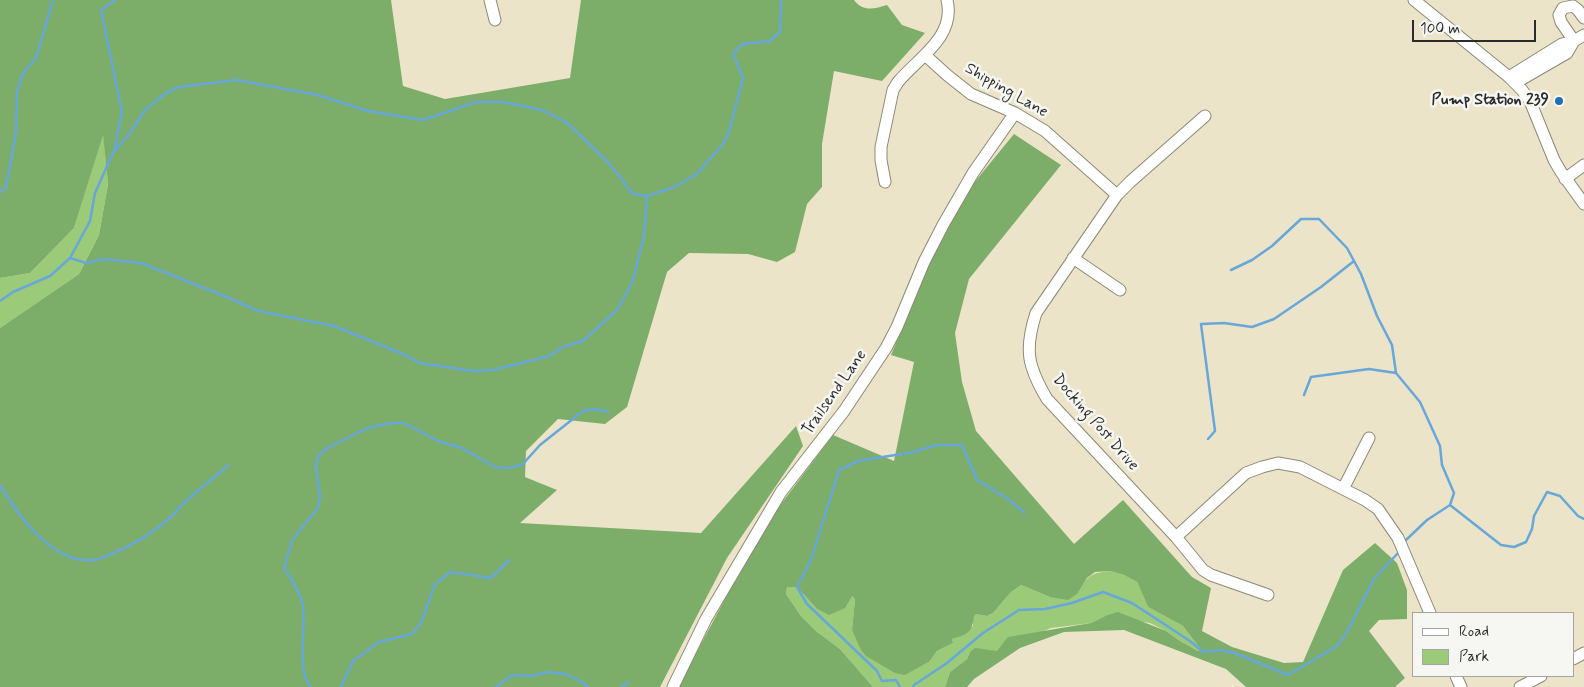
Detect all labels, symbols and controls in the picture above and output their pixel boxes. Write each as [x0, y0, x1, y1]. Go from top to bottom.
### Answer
scale bar [1414, 10, 1538, 42]
text: 100 m [1420, 19, 1460, 39]
street label: Shipping Lane [961, 60, 1051, 122]
place label: Pump Station 239 [1431, 91, 1549, 111]
marker: Pump Station 239 [1553, 95, 1565, 107]
street label: Trailsend Lane [799, 347, 871, 439]
street label: Docking Post Drive [1048, 371, 1142, 475]
legend [1412, 612, 1574, 677]
text: Road [1459, 622, 1489, 642]
text: Park [1459, 647, 1489, 667]

